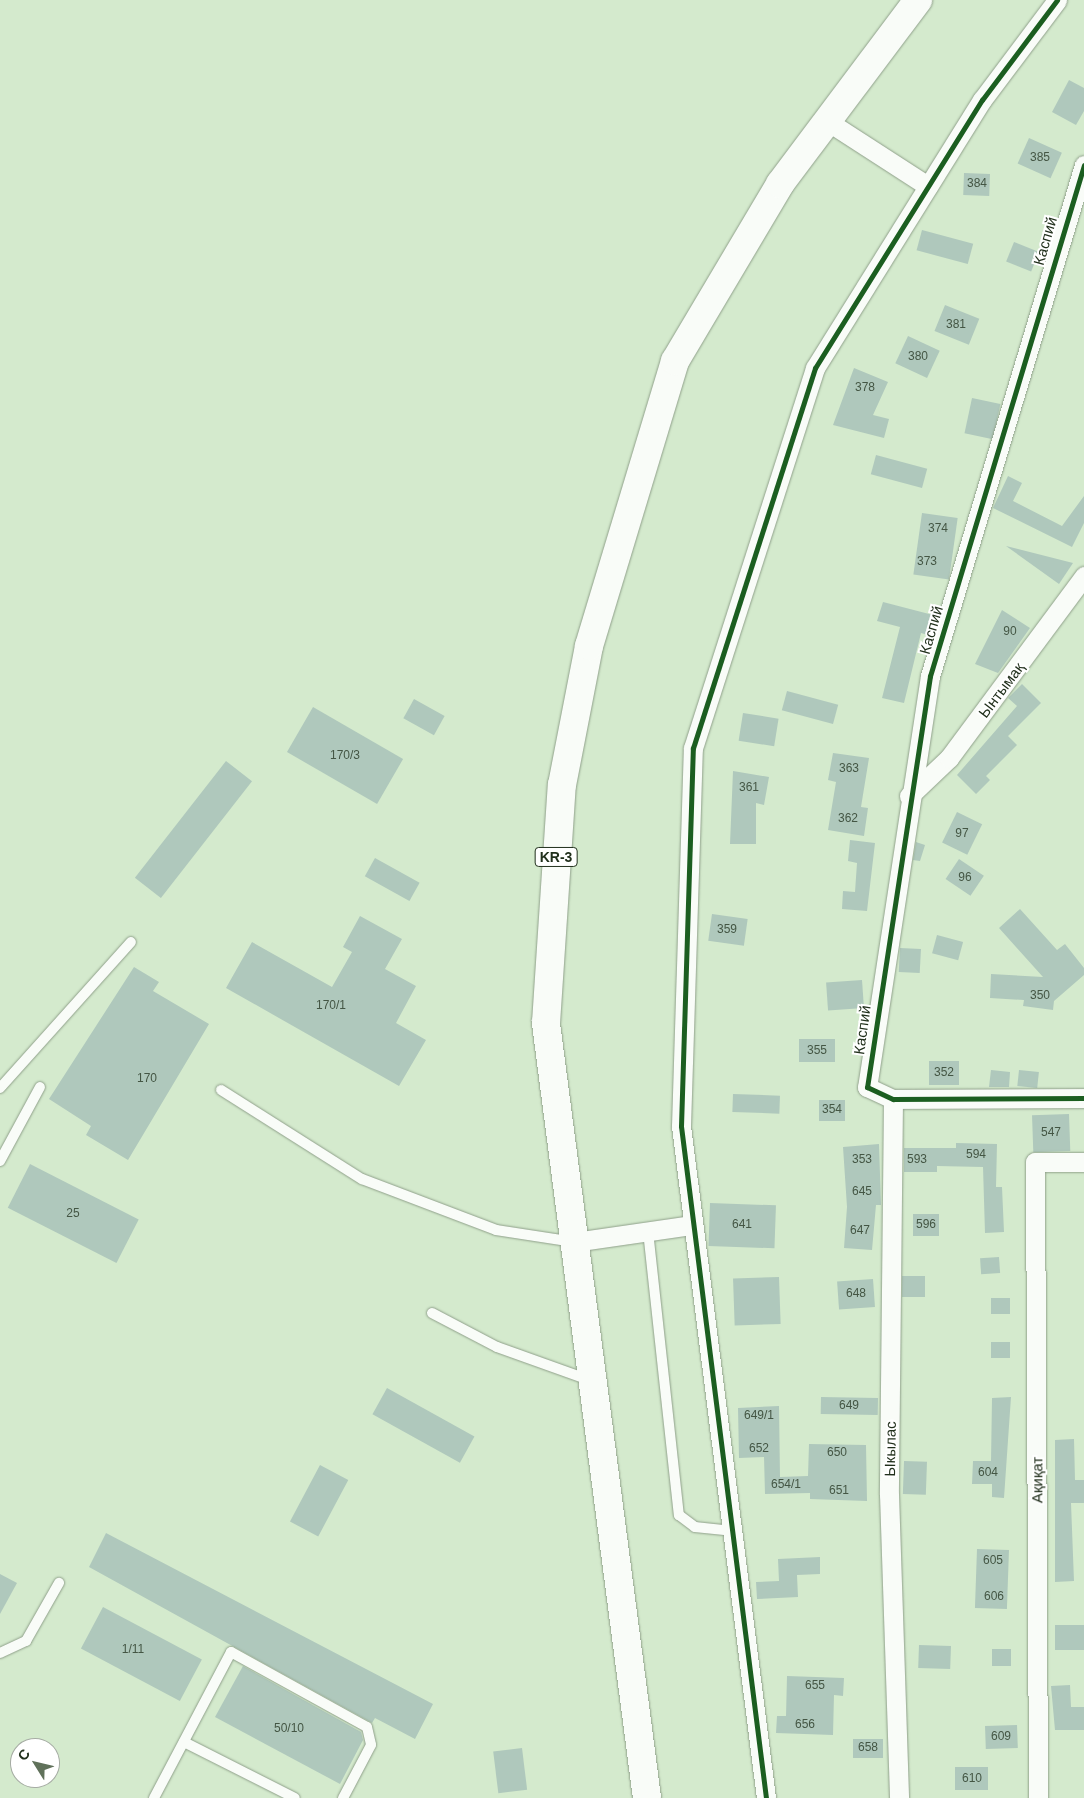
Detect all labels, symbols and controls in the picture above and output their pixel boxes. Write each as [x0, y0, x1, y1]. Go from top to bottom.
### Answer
house number: 385 [1030, 151, 1050, 165]
house number: 384 [967, 177, 987, 191]
street label: Каспий [1030, 215, 1060, 267]
house number: 381 [946, 318, 966, 332]
house number: 380 [908, 350, 928, 364]
house number: 378 [855, 381, 875, 395]
house number: 374 [928, 522, 948, 536]
house number: 373 [917, 555, 937, 569]
street label: Каспий [916, 604, 946, 656]
house number: 90 [1003, 625, 1017, 639]
street label: Ынтымақ [974, 659, 1028, 721]
house number: 170/3 [330, 749, 360, 763]
house number: 363 [839, 762, 859, 776]
house number: 361 [739, 781, 759, 795]
house number: 362 [838, 812, 858, 826]
house number: 97 [955, 827, 969, 841]
road number: KR-3 [534, 846, 578, 869]
house number: 96 [958, 871, 972, 885]
house number: 359 [717, 923, 737, 937]
house number: 350 [1030, 989, 1050, 1003]
house number: 170/1 [316, 999, 346, 1013]
street label: Каспий [850, 1004, 874, 1056]
house number: 355 [807, 1044, 827, 1058]
house number: 352 [934, 1066, 954, 1080]
house number: 170 [137, 1072, 157, 1086]
house number: 354 [822, 1103, 842, 1117]
house number: 547 [1041, 1126, 1061, 1140]
house number: 594 [966, 1148, 986, 1162]
house number: 353 [852, 1153, 872, 1167]
house number: 593 [907, 1153, 927, 1167]
house number: 645 [852, 1185, 872, 1199]
house number: 25 [66, 1207, 80, 1221]
house number: 641 [732, 1218, 752, 1232]
house number: 596 [916, 1218, 936, 1232]
house number: 647 [850, 1224, 870, 1238]
house number: 648 [846, 1287, 866, 1301]
house number: 649 [839, 1399, 859, 1413]
house number: 649/1 [744, 1409, 774, 1423]
street label: Ыкылас [881, 1421, 899, 1477]
house number: 652 [749, 1442, 769, 1456]
house number: 650 [827, 1446, 847, 1460]
street label: Ақиқат [1028, 1457, 1046, 1503]
house number: 604 [978, 1466, 998, 1480]
house number: 654/1 [771, 1478, 801, 1492]
house number: 651 [829, 1484, 849, 1498]
house number: 605 [983, 1554, 1003, 1568]
house number: 606 [984, 1590, 1004, 1604]
house number: 1/11 [122, 1643, 144, 1657]
house number: 655 [805, 1679, 825, 1693]
house number: 656 [795, 1718, 815, 1732]
house number: 50/10 [274, 1722, 304, 1736]
house number: 609 [991, 1730, 1011, 1744]
north arrow [10, 1738, 60, 1788]
house number: 658 [858, 1741, 878, 1755]
text: С [14, 1746, 33, 1764]
house number: 610 [962, 1772, 982, 1786]

